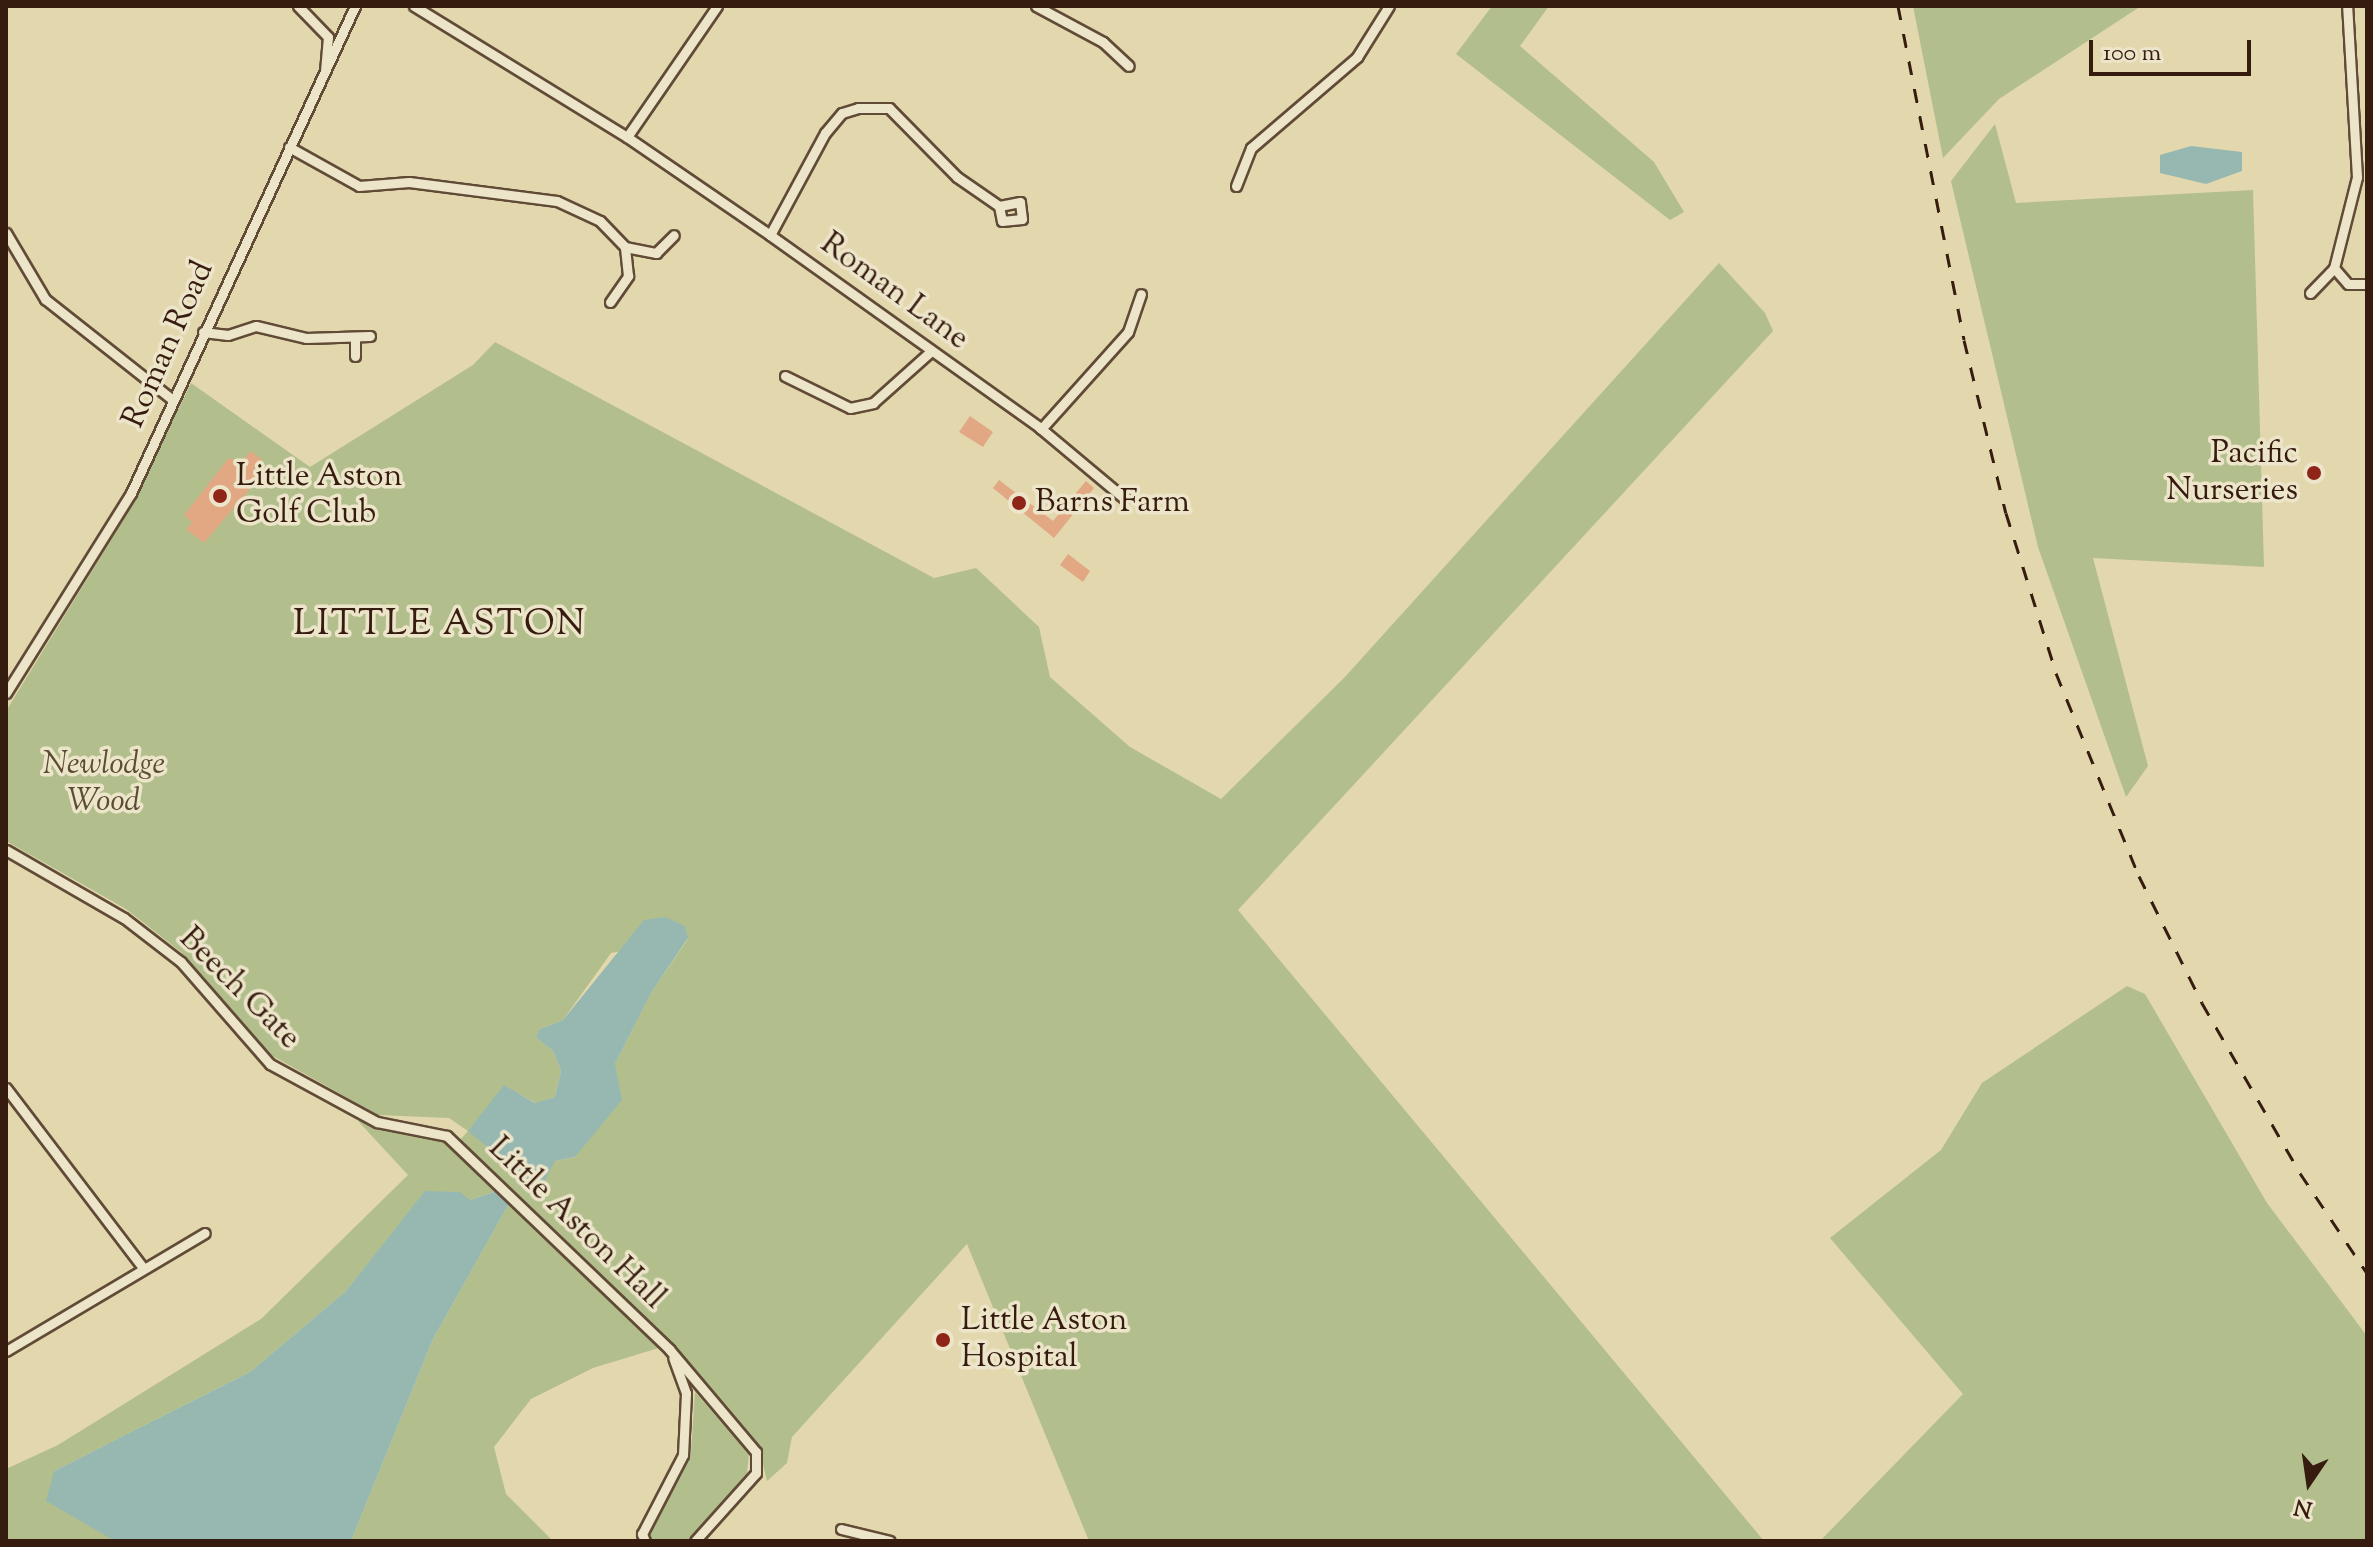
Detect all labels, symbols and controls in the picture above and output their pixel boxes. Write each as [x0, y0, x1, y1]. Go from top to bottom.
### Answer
scale bar [2093, 24, 2255, 74]
text: 100 m [2103, 37, 2161, 71]
street label: Roman Lane [812, 225, 976, 359]
street label: Roman Road [115, 256, 223, 434]
place label: Pacific Nurseries [2166, 436, 2298, 511]
place label: Little Aston Golf Club [236, 459, 402, 534]
marker: Pacific Nurseries [2305, 464, 2323, 482]
place label: Barns Farm [1035, 484, 1190, 522]
marker: Little Aston Golf Club [211, 487, 229, 505]
marker: Barns Farm [1010, 494, 1028, 512]
district label: LITTLE ASTON [293, 604, 587, 648]
park label: Newlodge Wood [43, 747, 165, 822]
street label: Beech Gate [170, 920, 308, 1058]
street label: Little Aston Hall [480, 1130, 672, 1318]
place label: Little Aston Hospital [961, 1303, 1127, 1378]
marker: Little Aston Hospital [932, 1329, 954, 1351]
north arrow [2269, 1443, 2349, 1523]
text: N [2291, 1489, 2316, 1524]

